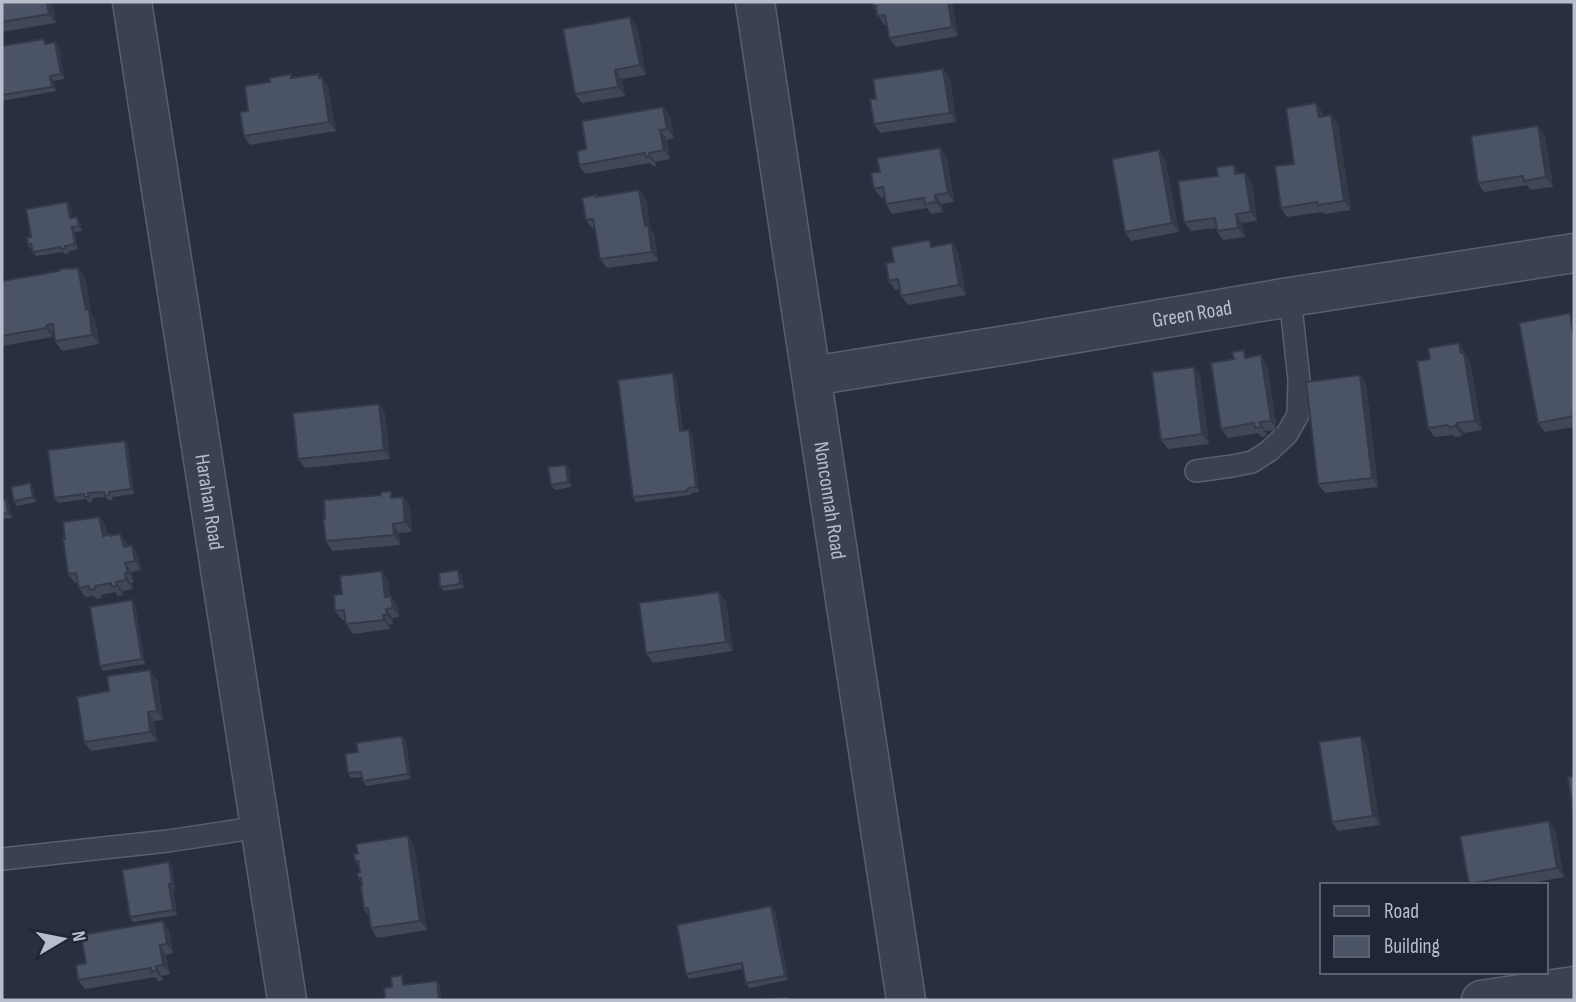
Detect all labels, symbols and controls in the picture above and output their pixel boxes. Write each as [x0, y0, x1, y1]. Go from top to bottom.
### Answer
street label: Green Road [1150, 295, 1234, 333]
street label: Nonconnah Road [808, 440, 851, 561]
street label: Harahan Road [189, 452, 229, 552]
legend [1320, 883, 1548, 974]
text: Road [1384, 899, 1419, 924]
north arrow [28, 904, 98, 974]
text: N [66, 929, 90, 943]
text: Building [1384, 934, 1440, 959]

